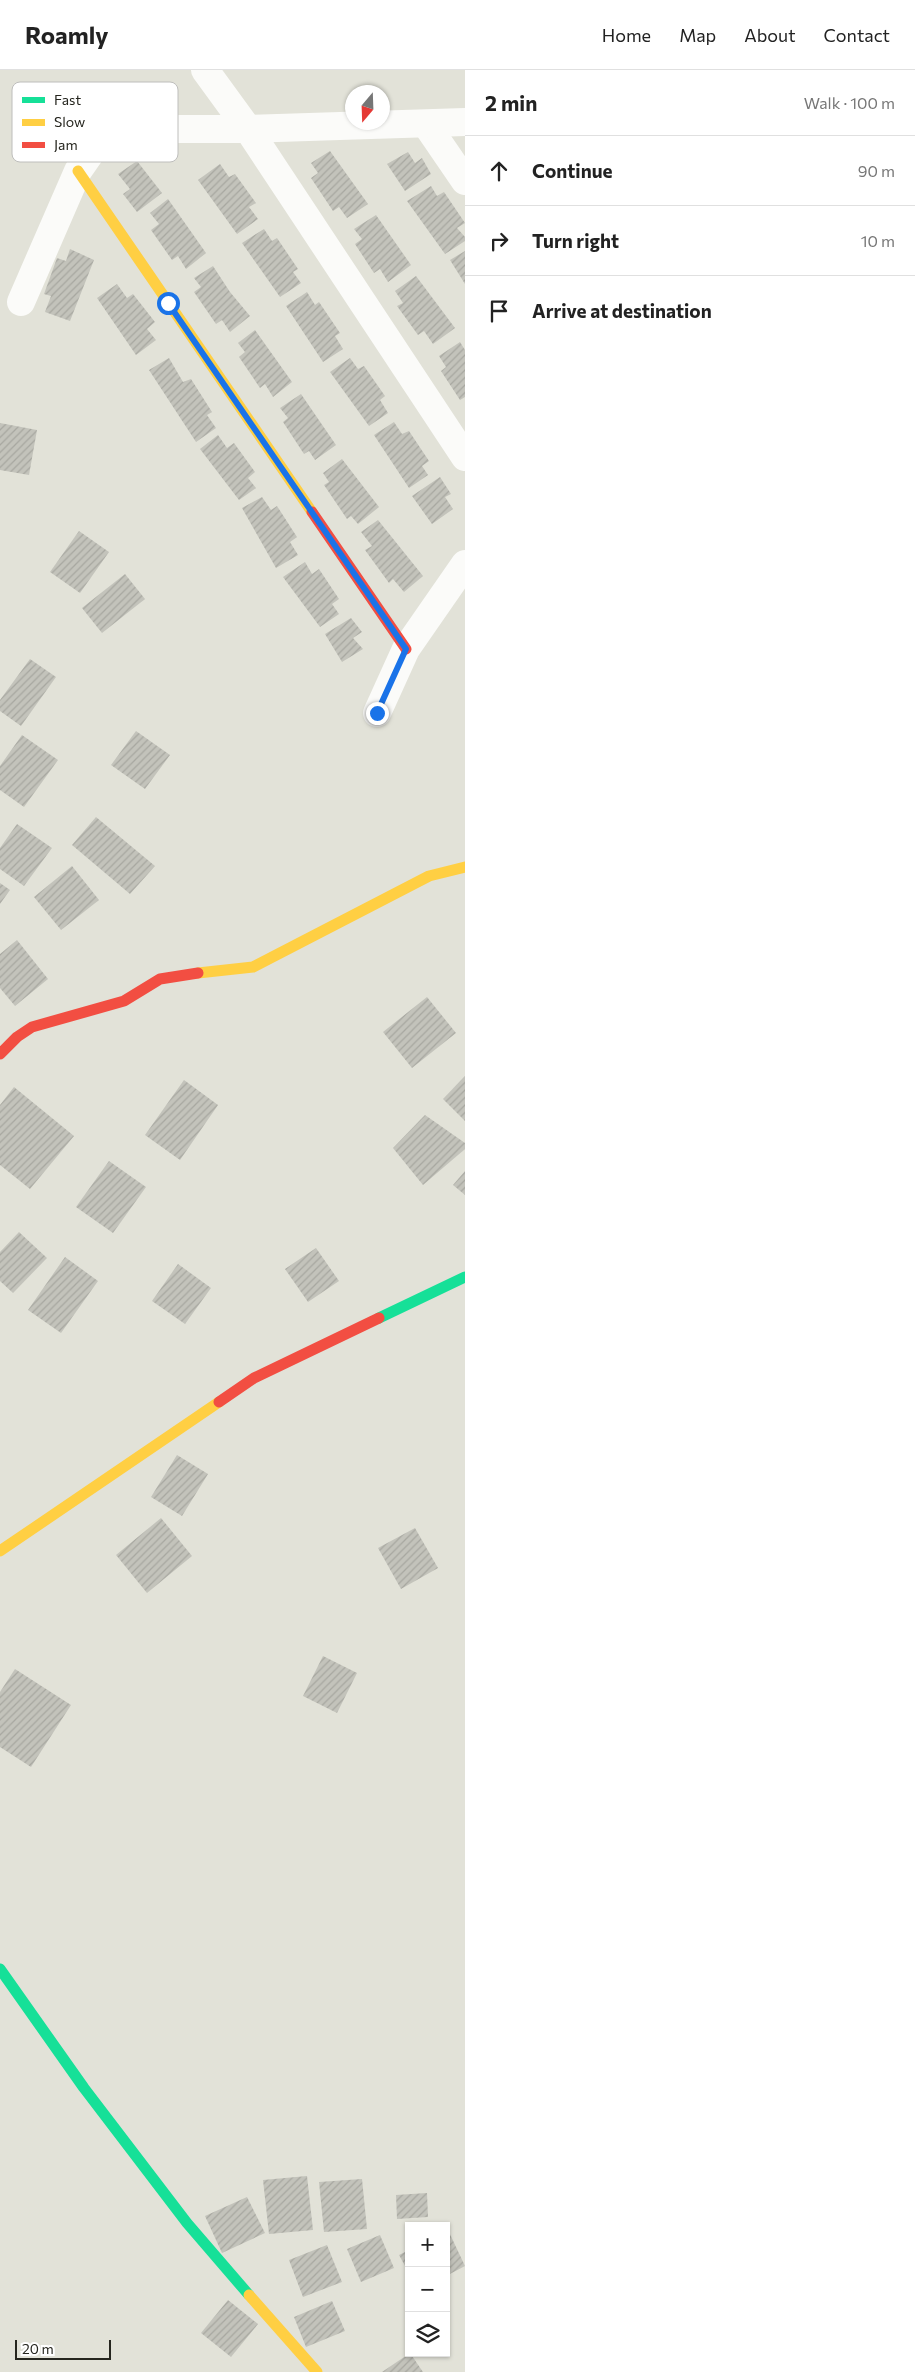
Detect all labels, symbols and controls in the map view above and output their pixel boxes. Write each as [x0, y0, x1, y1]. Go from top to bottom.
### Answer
text: Roamly [25, 20, 108, 49]
text: Home [602, 24, 651, 46]
text: Map [679, 24, 716, 46]
text: About [744, 24, 796, 46]
text: Contact [824, 24, 890, 46]
legend [12, 82, 178, 162]
north arrow [345, 85, 390, 130]
text: 2 min [485, 90, 537, 115]
text: Fast [54, 91, 81, 108]
text: Walk · 100 m [804, 93, 895, 112]
text: Slow [54, 113, 85, 130]
text: Jam [54, 136, 78, 153]
icon: ahead [485, 157, 513, 185]
text: Continue [532, 159, 612, 182]
text: 90 m [858, 161, 895, 180]
icon: right [485, 227, 513, 255]
text: Turn right [532, 229, 619, 252]
text: 10 m [861, 231, 895, 250]
route start [157, 292, 180, 315]
icon: arrive [485, 297, 513, 325]
text: Arrive at destination [532, 299, 712, 322]
route end [366, 702, 389, 725]
map controls [405, 2222, 450, 2357]
button: + [405, 2222, 450, 2267]
button: − [405, 2267, 450, 2312]
button: layers [405, 2312, 450, 2357]
scale bar [15, 2337, 111, 2360]
text: 20 m [22, 2340, 54, 2357]

